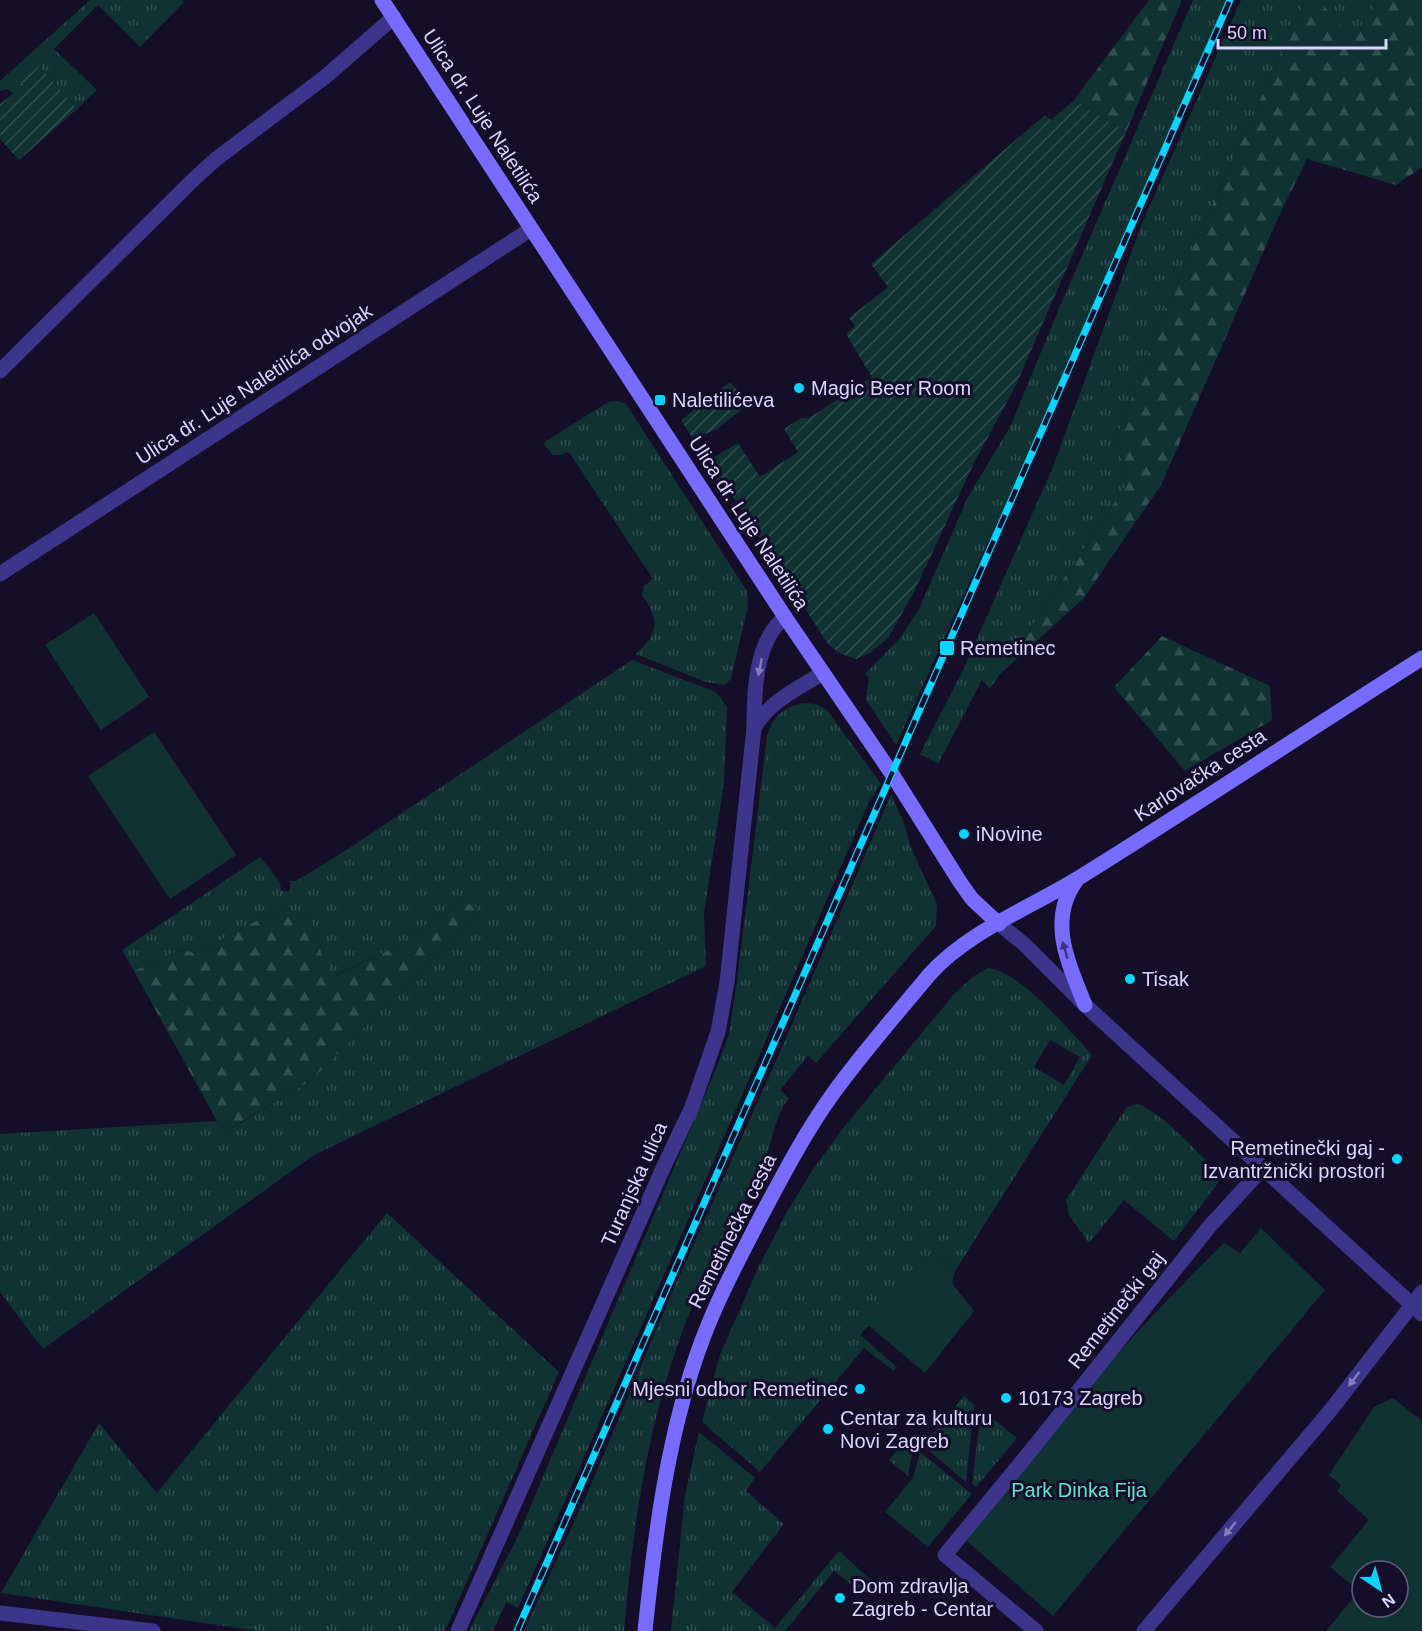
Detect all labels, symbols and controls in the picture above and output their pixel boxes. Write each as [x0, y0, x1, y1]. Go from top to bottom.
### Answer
scale bar [1218, 12, 1386, 50]
text: 50 m [1227, 23, 1267, 43]
street label: Ulica dr. Luje Naletilića [419, 25, 548, 208]
street label: Ulica dr. Luje Naletilića odvojak [132, 299, 377, 469]
place label: Magic Beer Room [811, 377, 971, 399]
marker: Magic Beer Room [792, 381, 806, 395]
place label: Naletilićeva [672, 389, 775, 411]
marker: Naletilićeva [653, 393, 667, 407]
street label: Ulica dr. Luje Naletilića [685, 432, 814, 615]
place label: Remetinec [960, 637, 1056, 659]
marker: Remetinec [938, 639, 956, 657]
one-way arrow [755, 658, 764, 677]
street label: Karlovačka cesta [1130, 724, 1271, 826]
place label: iNovine [976, 823, 1043, 845]
marker: iNovine [957, 827, 971, 841]
one-way arrow [1060, 941, 1069, 959]
place label: Tisak [1142, 968, 1190, 990]
marker: Tisak [1123, 972, 1137, 986]
street label: Turanjska ulica [597, 1118, 672, 1250]
place label: Remetinečki gaj - Izvantržnički prostori [1203, 1137, 1385, 1182]
street label: Remetinečka cesta [684, 1149, 781, 1312]
marker: Remetinečki gaj - Izvantržnički prostori [1390, 1152, 1404, 1166]
street label: Remetinečki gaj [1064, 1247, 1168, 1373]
one-way arrow [1349, 1371, 1361, 1386]
place label: Mjesni odbor Remetinec [632, 1378, 848, 1400]
marker: Mjesni odbor Remetinec [853, 1382, 867, 1396]
place label: 10173 Zagreb [1018, 1387, 1143, 1409]
marker: 10173 Zagreb [999, 1391, 1013, 1405]
place label: Centar za kulturu Novi Zagreb [840, 1407, 992, 1452]
marker: Centar za kulturu Novi Zagreb [821, 1422, 835, 1436]
park label: Park Dinka Fija [1011, 1479, 1148, 1501]
one-way arrow [1224, 1521, 1237, 1536]
north arrow [1350, 1559, 1410, 1619]
place label: Dom zdravlja Zagreb - Centar [852, 1575, 994, 1620]
text: N [1379, 1590, 1398, 1611]
marker: Dom zdravlja Zagreb - Centar [833, 1591, 847, 1605]

